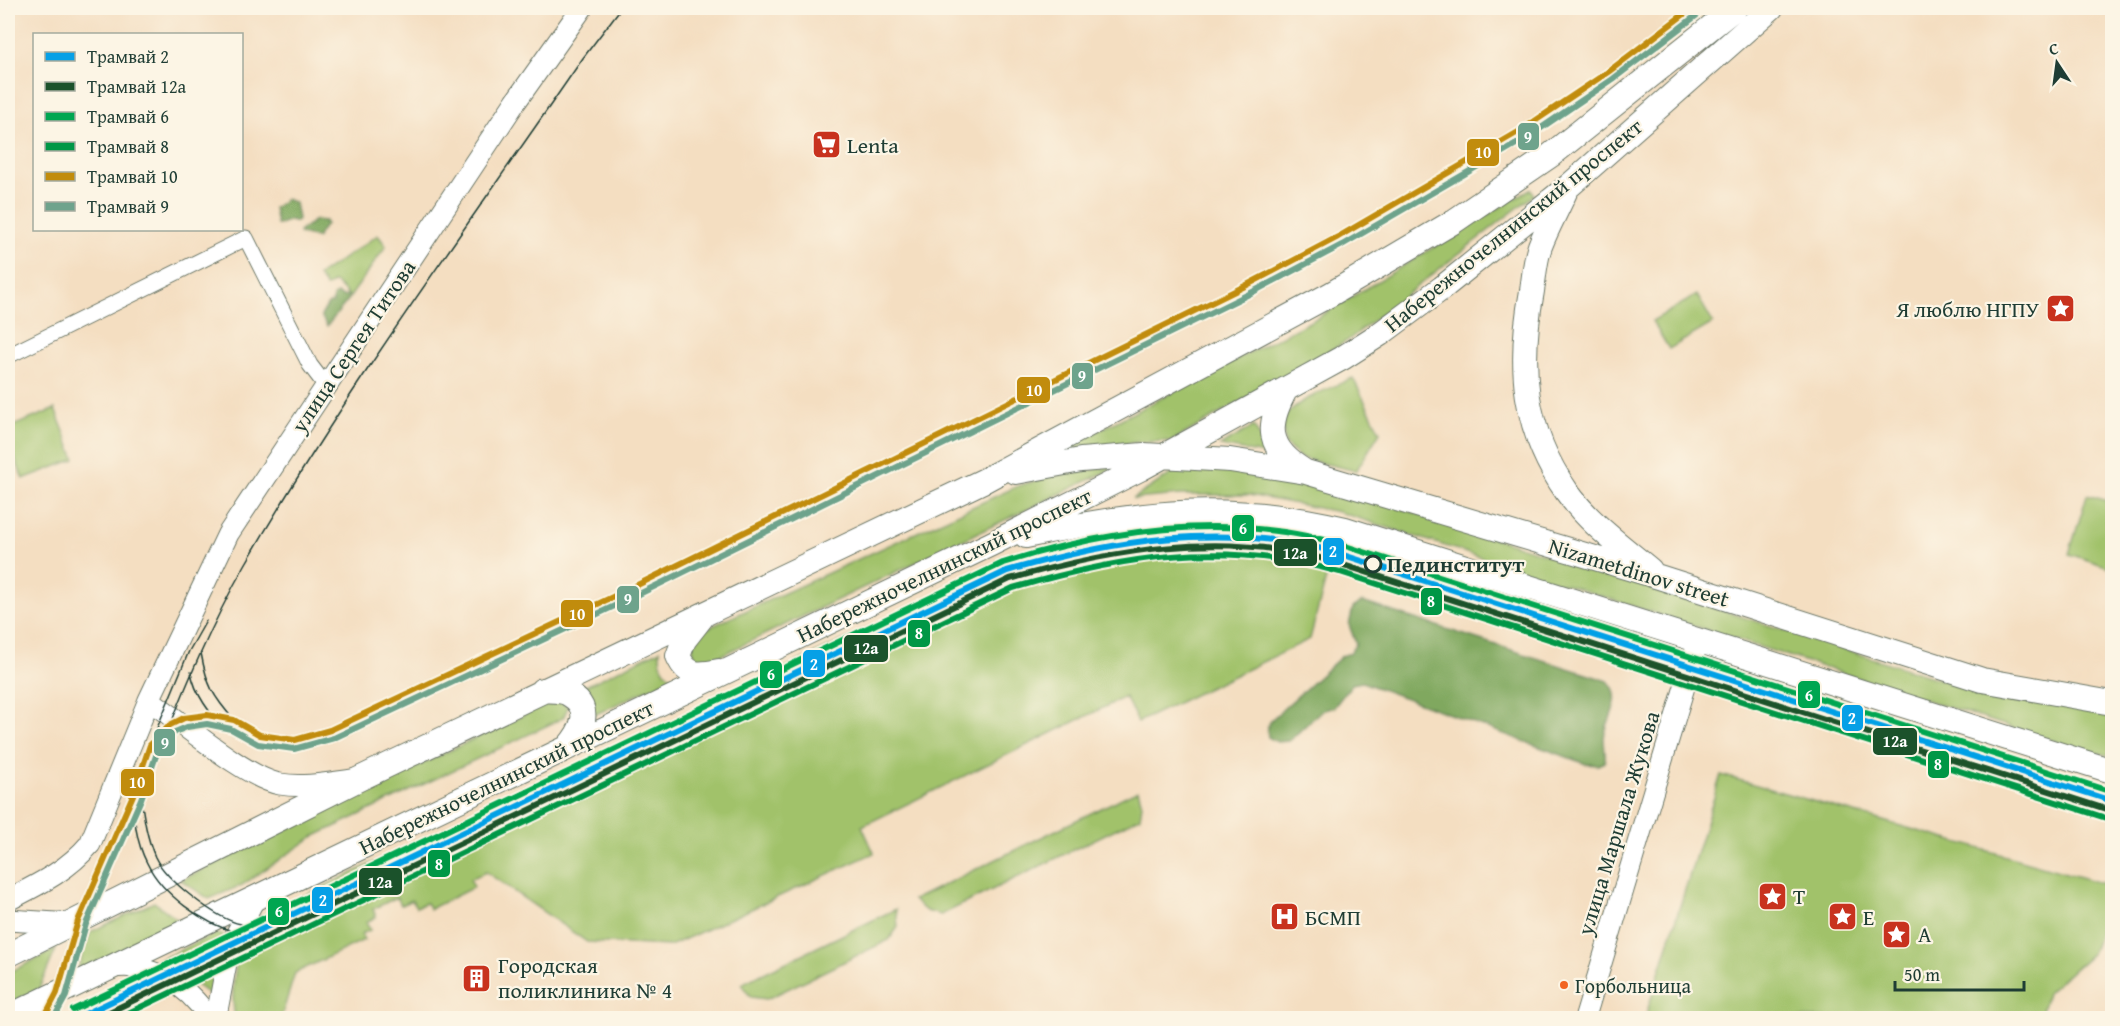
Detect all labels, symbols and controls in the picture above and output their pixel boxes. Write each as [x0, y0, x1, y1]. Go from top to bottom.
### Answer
legend [33, 33, 243, 231]
north arrow [2027, 33, 2087, 93]
text: С [2047, 36, 2061, 61]
text: Трамвай 2 [87, 43, 169, 70]
text: Трамвай 12а [87, 73, 187, 100]
text: Трамвай 6 [87, 103, 169, 130]
street label: Набережночелнинский проспект [1377, 110, 1649, 339]
line badge: 9 [1517, 122, 1540, 151]
text: 9 [1524, 125, 1532, 149]
supermarket icon: Lenta [810, 129, 842, 161]
place label: Lenta [847, 129, 899, 161]
text: Трамвай 8 [87, 133, 169, 160]
line badge: 10 [1466, 138, 1500, 167]
text: 10 [1475, 140, 1491, 164]
text: Трамвай 10 [87, 163, 178, 190]
text: Трамвай 9 [87, 193, 169, 220]
street label: улица Сергея Титова [283, 253, 423, 440]
place label: Я люблю НГПУ [1895, 293, 2040, 325]
place icon: Я люблю НГПУ [2044, 293, 2076, 325]
line badge: 9 [1071, 362, 1094, 390]
text: 9 [1078, 364, 1086, 388]
line badge: 10 [1016, 376, 1051, 404]
text: 10 [1026, 378, 1042, 402]
street label: Набережночелнинский проспект [791, 479, 1097, 650]
line badge: 6 [1231, 514, 1255, 542]
text: 6 [1239, 516, 1247, 540]
street label: Nizametdinov street [1545, 529, 1733, 615]
line badge: 2 [1322, 537, 1345, 566]
line badge: 12а [1273, 538, 1318, 567]
text: 2 [1329, 539, 1337, 563]
text: 12а [1283, 541, 1308, 565]
place label: Пединститут [1387, 548, 1524, 580]
marker: Пединститут [1364, 555, 1382, 573]
line badge: 9 [616, 585, 640, 614]
text: 9 [624, 587, 632, 611]
line badge: 8 [1420, 587, 1443, 616]
text: 8 [1427, 589, 1435, 613]
line badge: 10 [560, 599, 594, 628]
text: 10 [569, 602, 585, 626]
line badge: 8 [907, 619, 931, 648]
text: 8 [915, 621, 923, 645]
line badge: 12а [843, 634, 889, 663]
text: 12а [854, 636, 879, 660]
line badge: 2 [802, 649, 826, 678]
text: 2 [810, 652, 818, 676]
line badge: 6 [759, 660, 783, 689]
text: 6 [767, 662, 775, 686]
line badge: 6 [1797, 680, 1821, 709]
text: 6 [1805, 683, 1813, 707]
street label: Набережночелнинский проспект [353, 691, 659, 862]
line badge: 2 [1841, 704, 1864, 732]
street label: улица Маршала Жукова [1568, 706, 1668, 940]
text: 2 [1848, 706, 1856, 730]
line badge: 12а [1872, 727, 1918, 756]
line badge: 9 [153, 728, 176, 757]
text: 12а [1883, 729, 1908, 753]
text: 9 [161, 731, 169, 755]
line badge: 8 [1927, 750, 1950, 779]
text: 8 [1934, 752, 1942, 776]
line badge: 10 [120, 768, 155, 797]
text: 10 [129, 770, 145, 794]
line badge: 8 [427, 849, 451, 878]
text: 8 [435, 852, 443, 876]
line badge: 12а [358, 867, 403, 896]
text: 12а [368, 870, 393, 894]
place icon: Т [1756, 880, 1788, 912]
place label: Т [1793, 880, 1805, 912]
line badge: 2 [311, 886, 334, 914]
text: 2 [319, 888, 327, 912]
line badge: 6 [267, 897, 290, 926]
text: 6 [275, 899, 283, 923]
hospital icon: БСМП [1268, 901, 1300, 933]
place label: БСМП [1305, 901, 1361, 933]
place icon: Е [1826, 901, 1858, 933]
place label: Е [1863, 901, 1874, 933]
place icon: А [1881, 918, 1913, 950]
place label: А [1918, 918, 1932, 950]
place label: Городская поликлиника № 4 [498, 949, 672, 1006]
scale bar [1895, 954, 2024, 992]
text: 50 m [1904, 961, 1940, 988]
building icon: Городская поликлиника № 4 [461, 962, 493, 994]
place label: Горбольница [1575, 971, 1691, 1000]
marker: Горбольница [1558, 979, 1570, 991]

